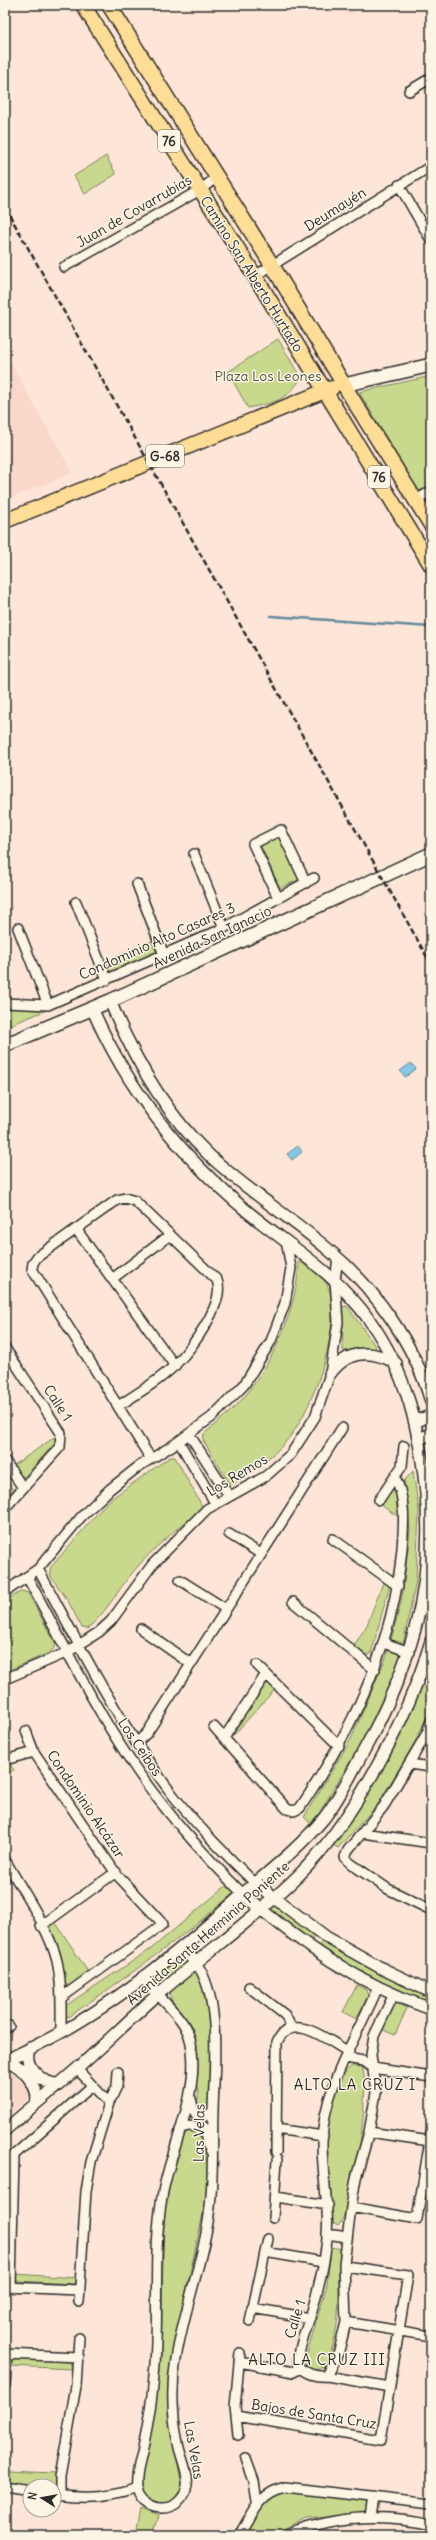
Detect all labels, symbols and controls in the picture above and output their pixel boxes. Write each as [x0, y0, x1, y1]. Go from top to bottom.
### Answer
road number: 76 [158, 130, 180, 152]
street label: Juan de Covarrubias [73, 171, 195, 251]
street label: Deumayén [301, 183, 369, 235]
street label: Camino San Alberto Hurtado [196, 193, 308, 356]
park label: Plaza Los Leones [214, 367, 322, 385]
road number: G-68 [146, 445, 184, 467]
road number: 76 [368, 466, 390, 488]
street label: Condominio Alto Casares 3 [76, 898, 238, 984]
street label: Avenida San Ignacio [150, 902, 274, 972]
street label: Calle 1 [40, 1381, 76, 1425]
street label: Los Remos [203, 1450, 271, 1500]
street label: Los Ceibos [114, 1714, 166, 1780]
street label: Condominio Alcázar [43, 1747, 129, 1862]
street label: Avenida Santa Herminia Poniente [123, 1857, 293, 2009]
district label: ALTO LA CRUZ I [294, 2075, 416, 2094]
street label: Las Velas [189, 2104, 209, 2162]
street label: Calle 1 [281, 2297, 309, 2341]
district label: ALTO LA CRUZ III [248, 2350, 386, 2369]
street label: Bajos de Santa Cruz [250, 2395, 378, 2433]
street label: Las Velas [180, 2420, 208, 2480]
north arrow [22, 2478, 62, 2518]
text: N [25, 2491, 40, 2501]

